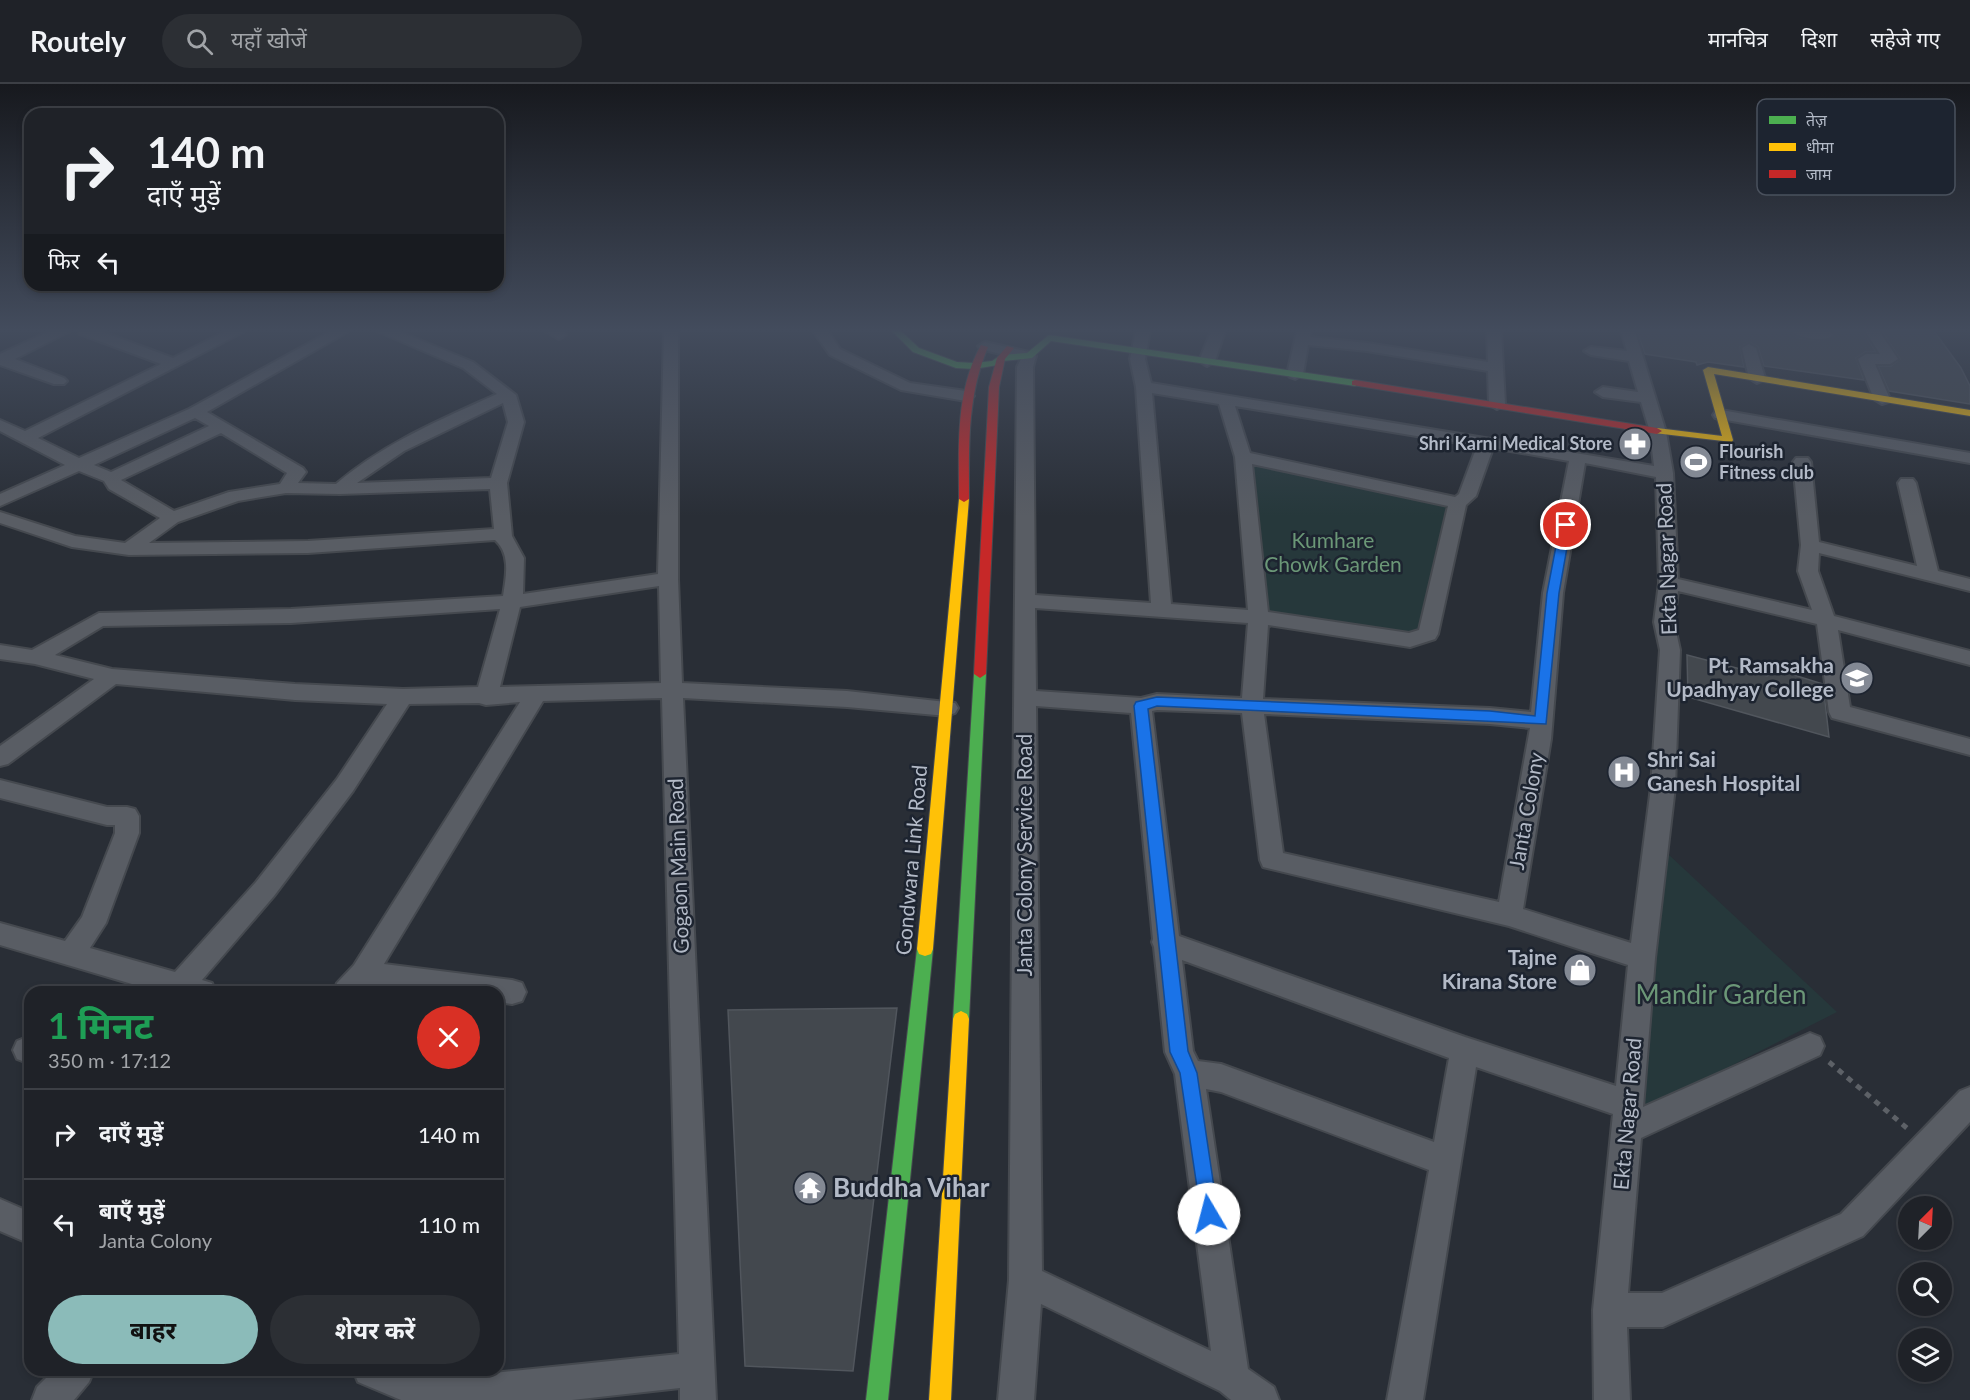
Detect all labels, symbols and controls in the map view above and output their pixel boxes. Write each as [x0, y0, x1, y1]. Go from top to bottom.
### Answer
search box [162, 14, 582, 68]
text: Routely [30, 24, 126, 58]
icon: search [183, 25, 216, 58]
text: यहाँ खोजें [231, 26, 307, 53]
text: मानचित्र [1708, 26, 1768, 51]
text: दिशा [1801, 26, 1837, 51]
text: सहेजे गए [1870, 26, 1940, 51]
legend [1757, 99, 1955, 195]
text: तेज़ [1806, 110, 1828, 129]
text: 140 m [147, 127, 265, 177]
icon: right [48, 132, 126, 210]
text: धीमा [1806, 137, 1835, 156]
text: जाम [1806, 164, 1832, 183]
text: दाएँ मुड़ें [147, 178, 221, 211]
icon: left [92, 246, 125, 279]
text: फिर [48, 247, 80, 274]
pharmacy icon: Shri Karni Medical Store [1617, 426, 1653, 462]
place label: Shri Karni Medical Store [1419, 432, 1612, 454]
place label: Flourish Fitness club [1719, 440, 1814, 483]
sports icon: Flourish Fitness club [1678, 444, 1714, 480]
street label: Ekta Nagar Road [1650, 482, 1681, 636]
pin [1540, 499, 1591, 550]
icon: arrive [1549, 508, 1582, 541]
park label: Kumhare Chowk Garden [1264, 527, 1402, 576]
place label: Pt. Ramsakha Upadhyay College [1666, 652, 1834, 701]
school or university icon: Pt. Ramsakha Upadhyay College [1839, 660, 1875, 696]
street label: Janta Colony Service Road [1011, 734, 1036, 976]
place label: Shri Sai Ganesh Hospital [1647, 746, 1800, 795]
street label: Janta Colony [1503, 750, 1548, 871]
hospital icon: Shri Sai Ganesh Hospital [1606, 754, 1642, 790]
street label: Gondwara Link Road [890, 764, 931, 956]
street label: Gogaon Main Road [662, 778, 693, 954]
place label: Tajne Kirana Store [1442, 944, 1557, 993]
shop icon: Tajne Kirana Store [1562, 952, 1598, 988]
park label: Mandir Garden [1635, 978, 1807, 1010]
text: 1 मिनट [48, 1003, 153, 1047]
button: close [417, 1006, 480, 1069]
street label: Ekta Nagar Road [1607, 1037, 1646, 1191]
text: 350 m · 17:12 [48, 1048, 171, 1072]
icon: right [48, 1118, 81, 1151]
text: दाएँ मुड़ें [99, 1119, 163, 1146]
text: 140 m [418, 1121, 480, 1148]
temple icon: Buddha Vihar [792, 1170, 828, 1206]
place label: Buddha Vihar [833, 1171, 990, 1203]
position arrow [1177, 1182, 1241, 1246]
north arrow [1898, 1196, 1952, 1250]
map controls [1898, 1196, 1952, 1382]
text: बाएँ मुड़ें [99, 1197, 165, 1224]
icon: left [48, 1208, 81, 1241]
text: 110 m [418, 1211, 480, 1238]
text: Janta Colony [99, 1228, 212, 1252]
button: search [1898, 1262, 1952, 1316]
button: बाहर [48, 1295, 258, 1364]
button: शेयर करें [270, 1295, 480, 1364]
button: layers [1898, 1328, 1952, 1382]

